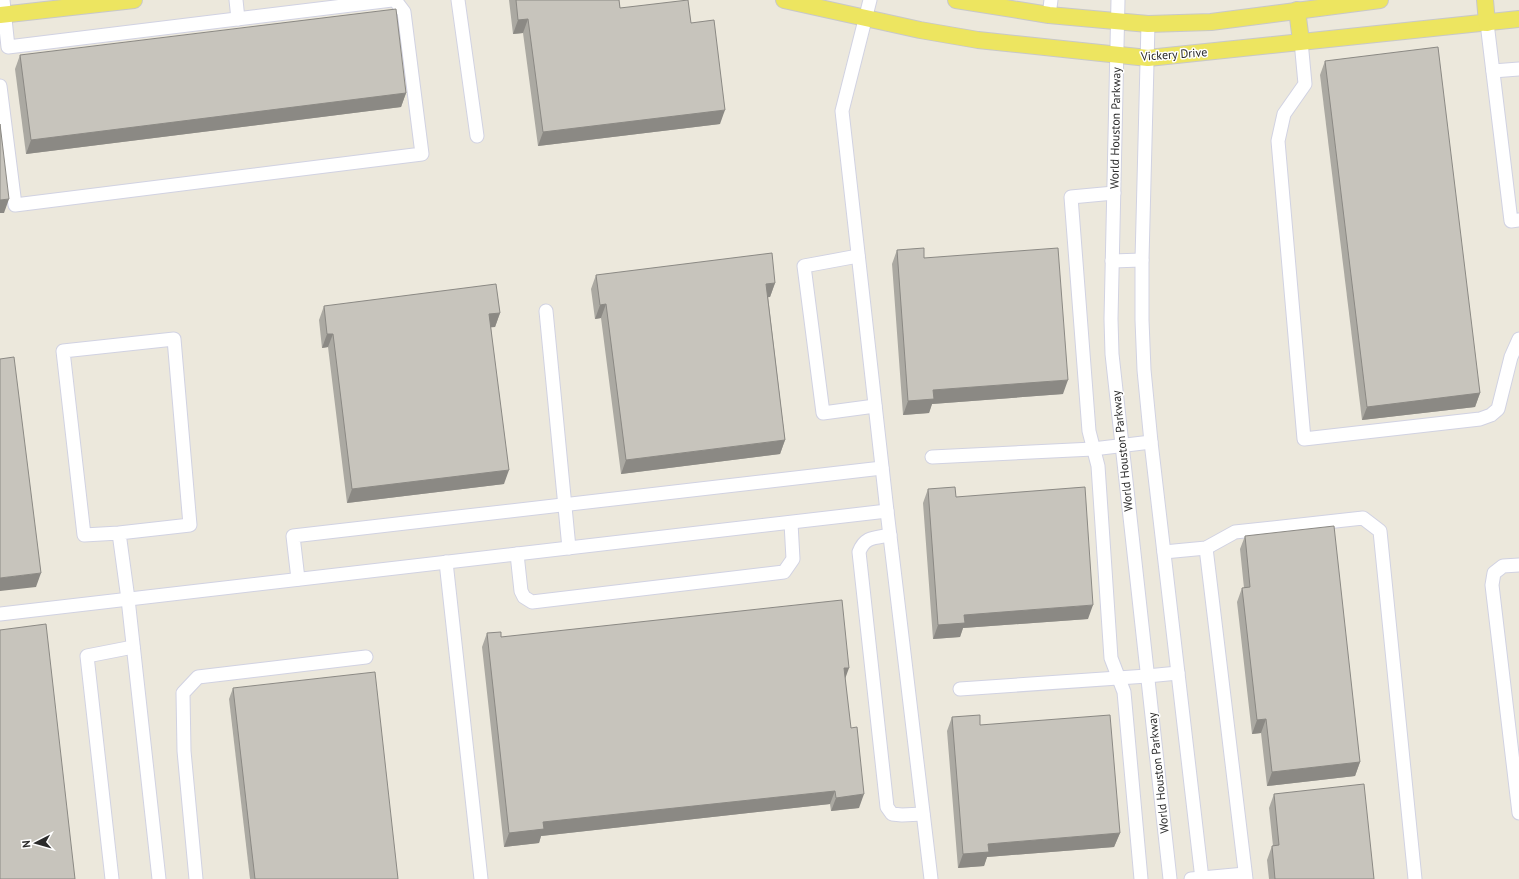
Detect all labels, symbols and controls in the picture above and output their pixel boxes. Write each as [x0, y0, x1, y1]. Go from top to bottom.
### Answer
street label: Vickery Drive [1139, 44, 1208, 64]
street label: World Houston Parkway [1106, 67, 1124, 189]
street label: World Houston Parkway [1108, 389, 1136, 512]
street label: World Houston Parkway [1144, 711, 1172, 834]
north arrow [16, 823, 56, 863]
text: N [19, 840, 33, 848]

